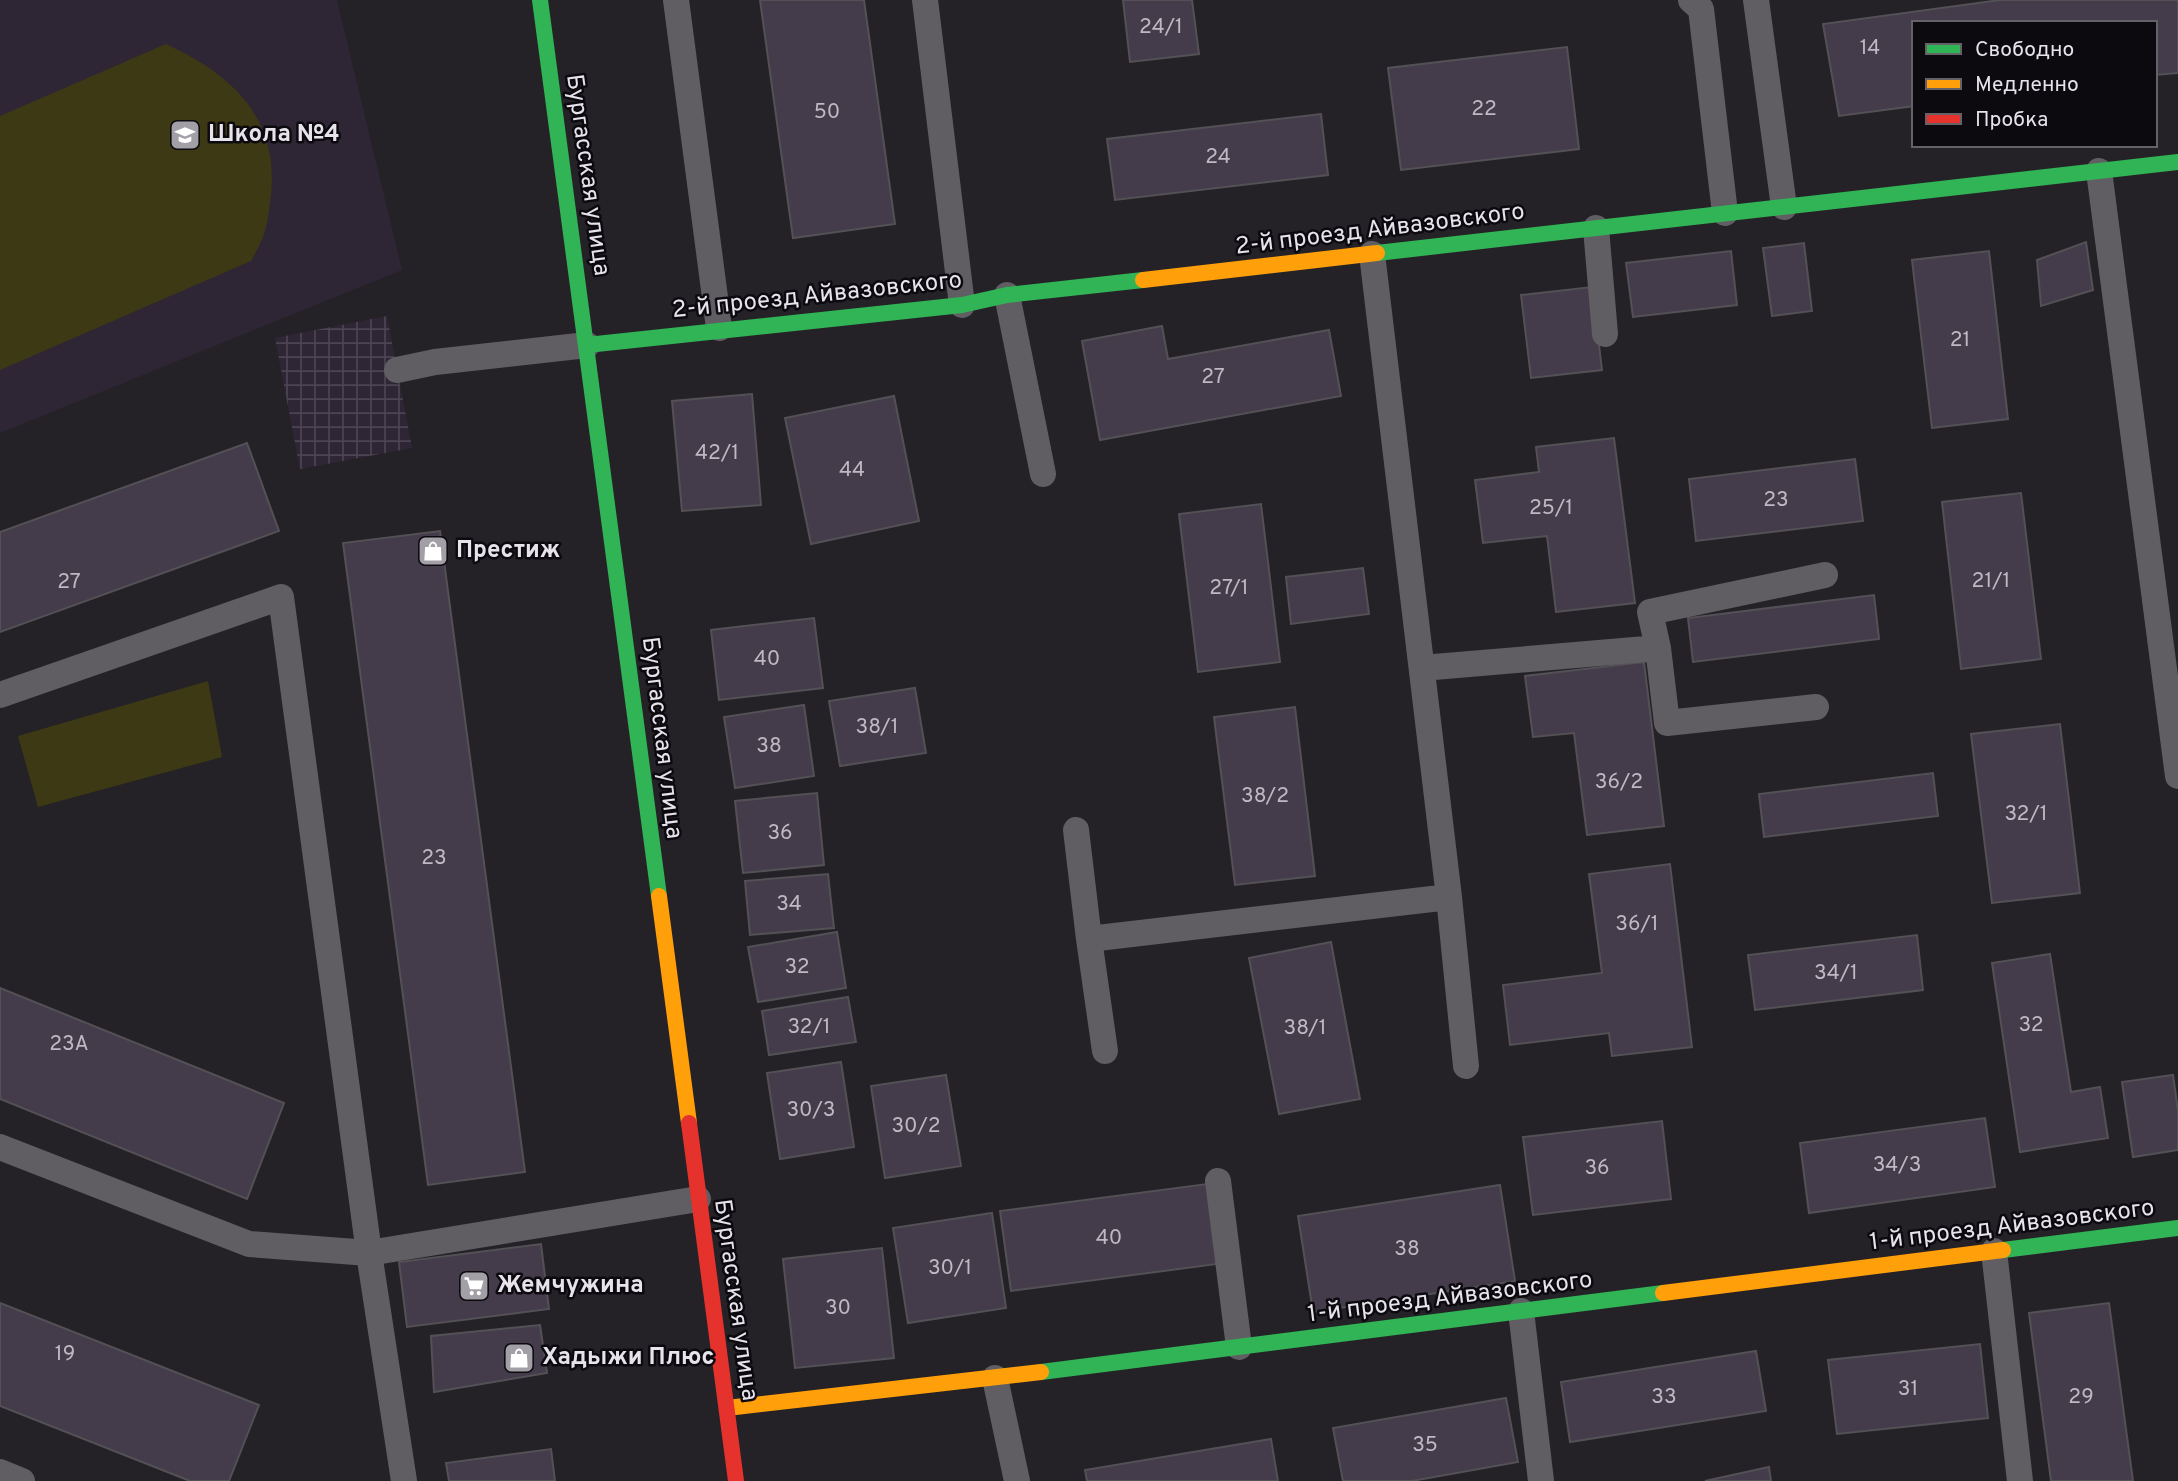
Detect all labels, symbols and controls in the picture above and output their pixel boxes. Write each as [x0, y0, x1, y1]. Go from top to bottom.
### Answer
house number: 24/1 [1139, 14, 1183, 41]
legend [1912, 21, 2157, 147]
house number: 14 [1860, 35, 1880, 62]
text: Свободно [1975, 37, 2074, 64]
street label: Бургасская улица [558, 72, 616, 278]
text: Медленно [1975, 72, 2079, 99]
house number: 22 [1471, 96, 1497, 123]
house number: 50 [814, 99, 840, 126]
text: Пробка [1975, 107, 2048, 134]
school or university icon: Школа №4 [168, 118, 202, 152]
place label: Школа №4 [208, 120, 340, 150]
house number: 24 [1205, 144, 1231, 171]
street label: 2-й проезд Айвазовского [1234, 197, 1526, 263]
street label: 2-й проезд Айвазовского [671, 266, 963, 326]
house number: 21 [1950, 327, 1970, 354]
house number: 27 [1201, 364, 1225, 391]
house number: 42/1 [695, 440, 739, 467]
house number: 44 [839, 457, 865, 484]
house number: 23 [1763, 487, 1789, 514]
house number: 25/1 [1529, 495, 1573, 522]
shop icon: Престиж [416, 534, 450, 568]
place label: Престиж [456, 536, 560, 566]
house number: 21/1 [1972, 568, 2010, 595]
house number: 27 [57, 569, 81, 596]
house number: 27/1 [1209, 575, 1249, 602]
street label: Бургасская улица [634, 635, 688, 841]
house number: 40 [754, 646, 780, 673]
house number: 38/1 [856, 714, 898, 741]
house number: 38 [756, 733, 782, 760]
house number: 36/2 [1595, 769, 1643, 796]
house number: 38/2 [1241, 783, 1289, 810]
house number: 32/1 [2004, 801, 2048, 828]
house number: 36 [767, 820, 793, 847]
house number: 23 [421, 845, 447, 872]
house number: 34 [776, 891, 802, 918]
house number: 36/1 [1615, 911, 1659, 938]
house number: 32 [784, 954, 810, 981]
house number: 34/1 [1814, 960, 1858, 987]
house number: 32 [2018, 1012, 2044, 1039]
house number: 32/1 [787, 1014, 831, 1041]
house number: 38/1 [1284, 1015, 1326, 1042]
house number: 23А [49, 1031, 89, 1058]
house number: 30/3 [787, 1097, 835, 1124]
house number: 30/2 [891, 1113, 941, 1140]
house number: 34/3 [1873, 1152, 1921, 1179]
house number: 36 [1584, 1155, 1610, 1182]
street label: 1-й проезд Айвазовского [1868, 1194, 2156, 1258]
street label: Бургасская улица [706, 1197, 764, 1403]
house number: 40 [1096, 1225, 1122, 1252]
house number: 38 [1394, 1236, 1420, 1263]
house number: 30/1 [928, 1255, 972, 1282]
street label: 1-й проезд Айвазовского [1306, 1266, 1594, 1330]
supermarket icon: Жемчужина [457, 1269, 491, 1303]
place label: Жемчужина [497, 1271, 644, 1301]
house number: 30 [825, 1295, 851, 1322]
house number: 19 [55, 1341, 75, 1368]
shop icon: Хадыжи Плюс [502, 1341, 536, 1375]
place label: Хадыжи Плюс [542, 1343, 715, 1373]
house number: 31 [1898, 1376, 1918, 1403]
house number: 33 [1651, 1384, 1677, 1411]
house number: 29 [2068, 1384, 2094, 1411]
house number: 35 [1412, 1432, 1438, 1459]

